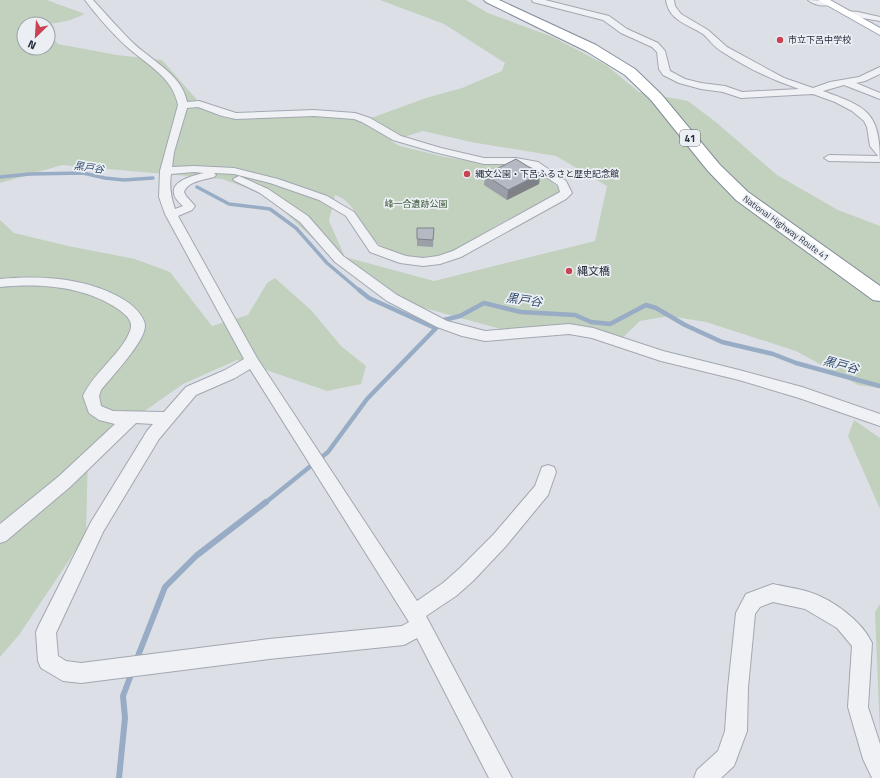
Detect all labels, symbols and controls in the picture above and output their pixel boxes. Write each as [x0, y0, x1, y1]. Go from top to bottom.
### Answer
north arrow [16, 16, 56, 56]
place label: 市立下呂中学校 [788, 33, 851, 46]
marker: 市立下呂中学校 [775, 35, 785, 45]
text: N [25, 36, 39, 54]
road number: 41 [680, 130, 700, 146]
water label: 黒戸谷 [73, 158, 106, 177]
place label: 縄文公園・下呂ふるさと歴史記念館 [475, 167, 619, 180]
marker: 縄文公園・下呂ふるさと歴史記念館 [462, 169, 472, 179]
street label: National Highway Route 41 [741, 192, 832, 263]
park label: 峰一合遺跡公園 [384, 197, 448, 210]
place label: 縄文橋 [577, 263, 610, 279]
marker: 縄文橋 [564, 266, 574, 276]
water label: 黒戸谷 [505, 288, 544, 312]
water label: 黒戸谷 [821, 351, 862, 379]

